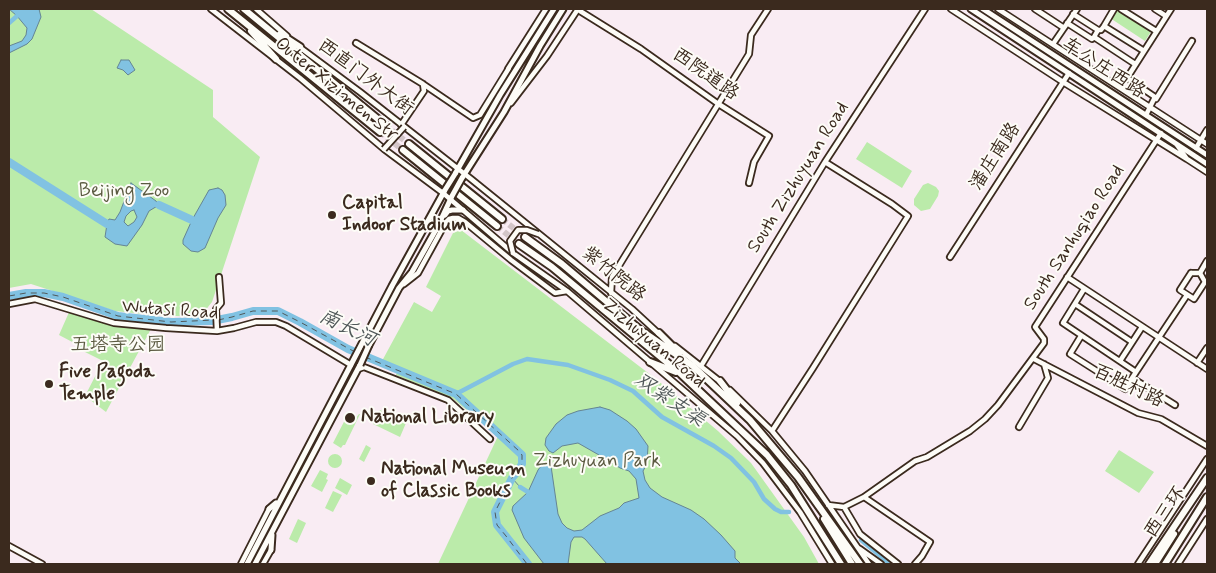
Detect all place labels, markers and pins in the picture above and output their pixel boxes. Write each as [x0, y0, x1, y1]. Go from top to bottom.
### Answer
place label: Capital Indoor Stadium [342, 193, 467, 237]
marker: Capital Indoor Stadium [326, 209, 338, 221]
place label: Five Pagoda Temple [59, 362, 154, 406]
marker: Five Pagoda Temple [43, 378, 55, 390]
place label: National Library [361, 407, 494, 429]
marker: National Library [343, 411, 357, 425]
place label: National Museum of Classic Books [381, 459, 526, 503]
marker: National Museum of Classic Books [365, 475, 377, 487]

